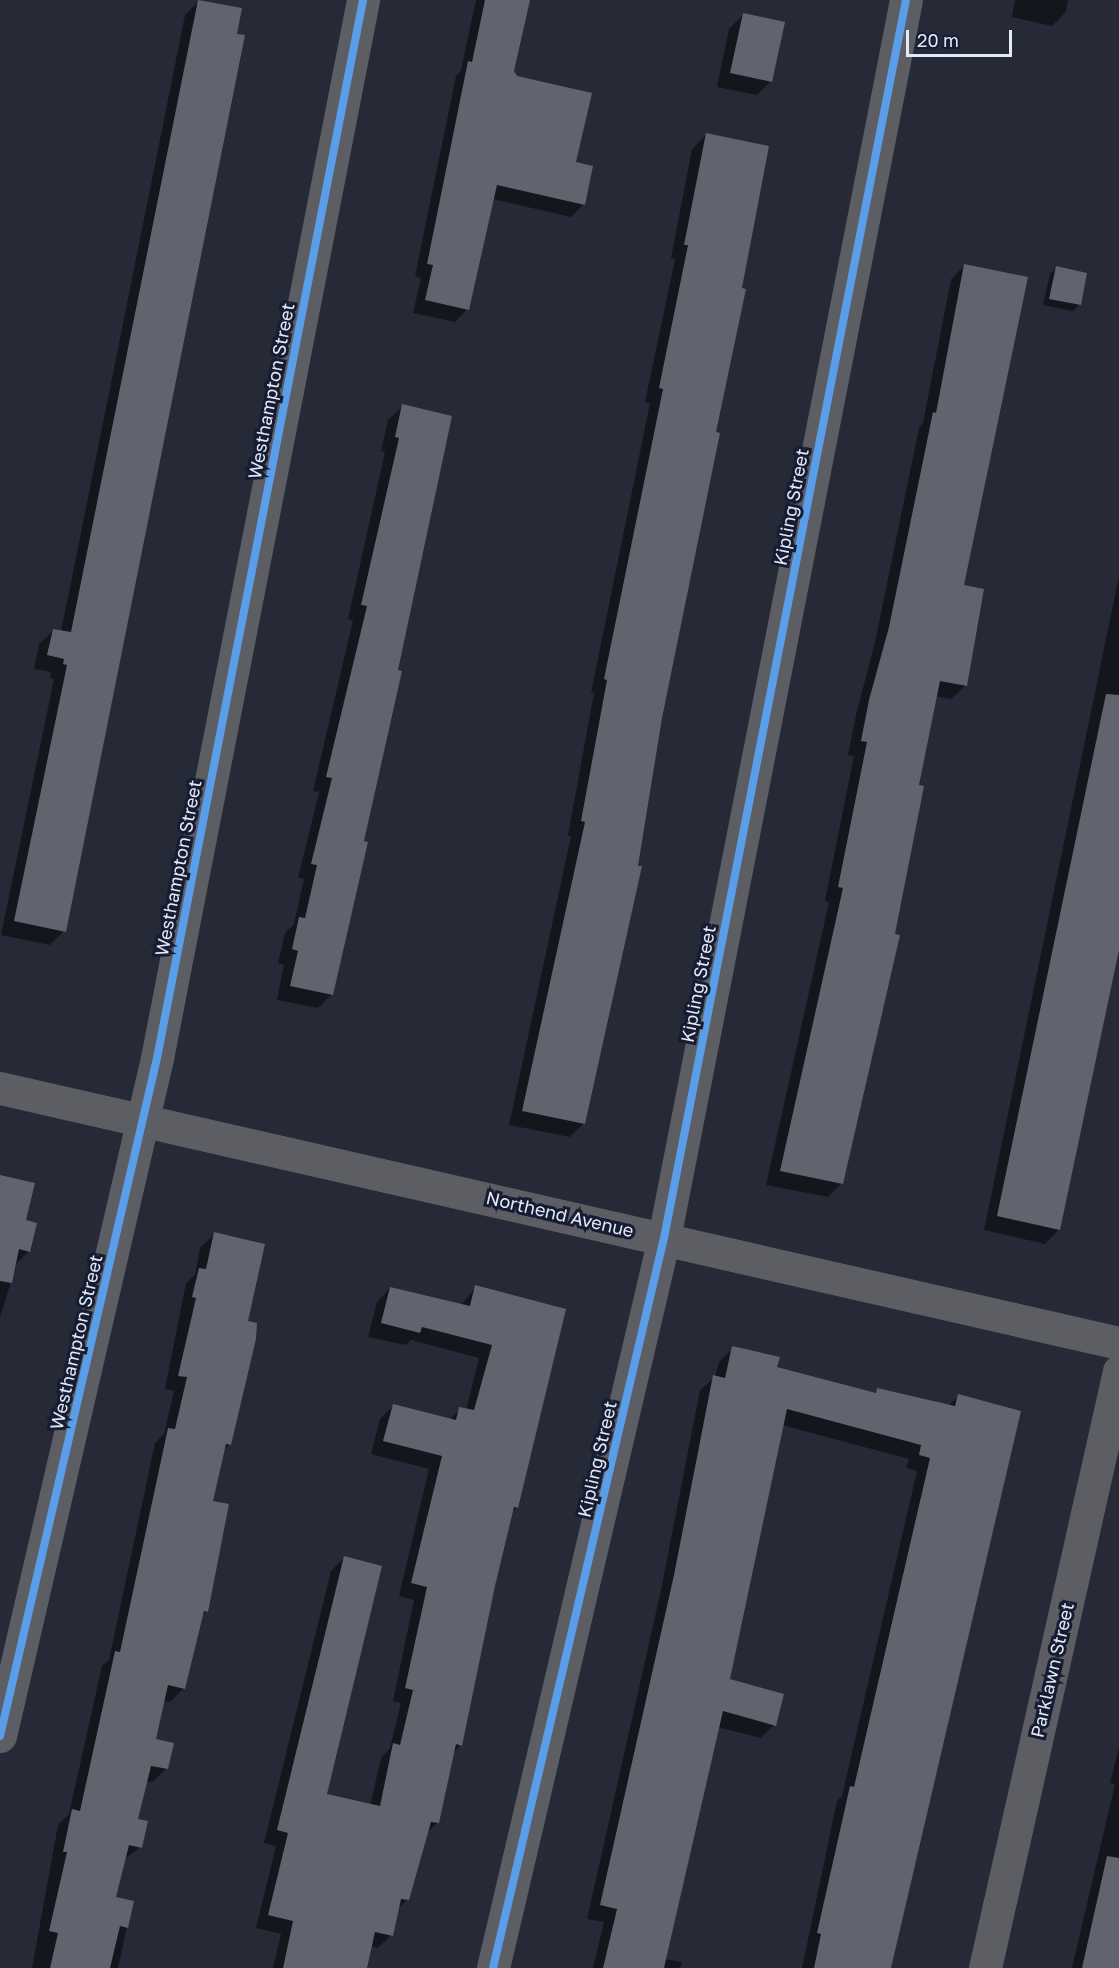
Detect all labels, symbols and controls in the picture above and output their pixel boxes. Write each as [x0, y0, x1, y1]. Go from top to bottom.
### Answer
scale bar [909, 18, 1016, 56]
text: 20 m [917, 29, 959, 51]
street label: Westhampton Street [243, 301, 299, 481]
street label: Kipling Street [769, 447, 813, 567]
street label: Westhampton Street [150, 778, 206, 958]
street label: Kipling Street [676, 924, 720, 1044]
street label: Northend Avenue [484, 1187, 636, 1241]
street label: Westhampton Street [45, 1252, 107, 1432]
street label: Kipling Street [573, 1399, 621, 1519]
street label: Parklawn Street [1026, 1600, 1078, 1740]

